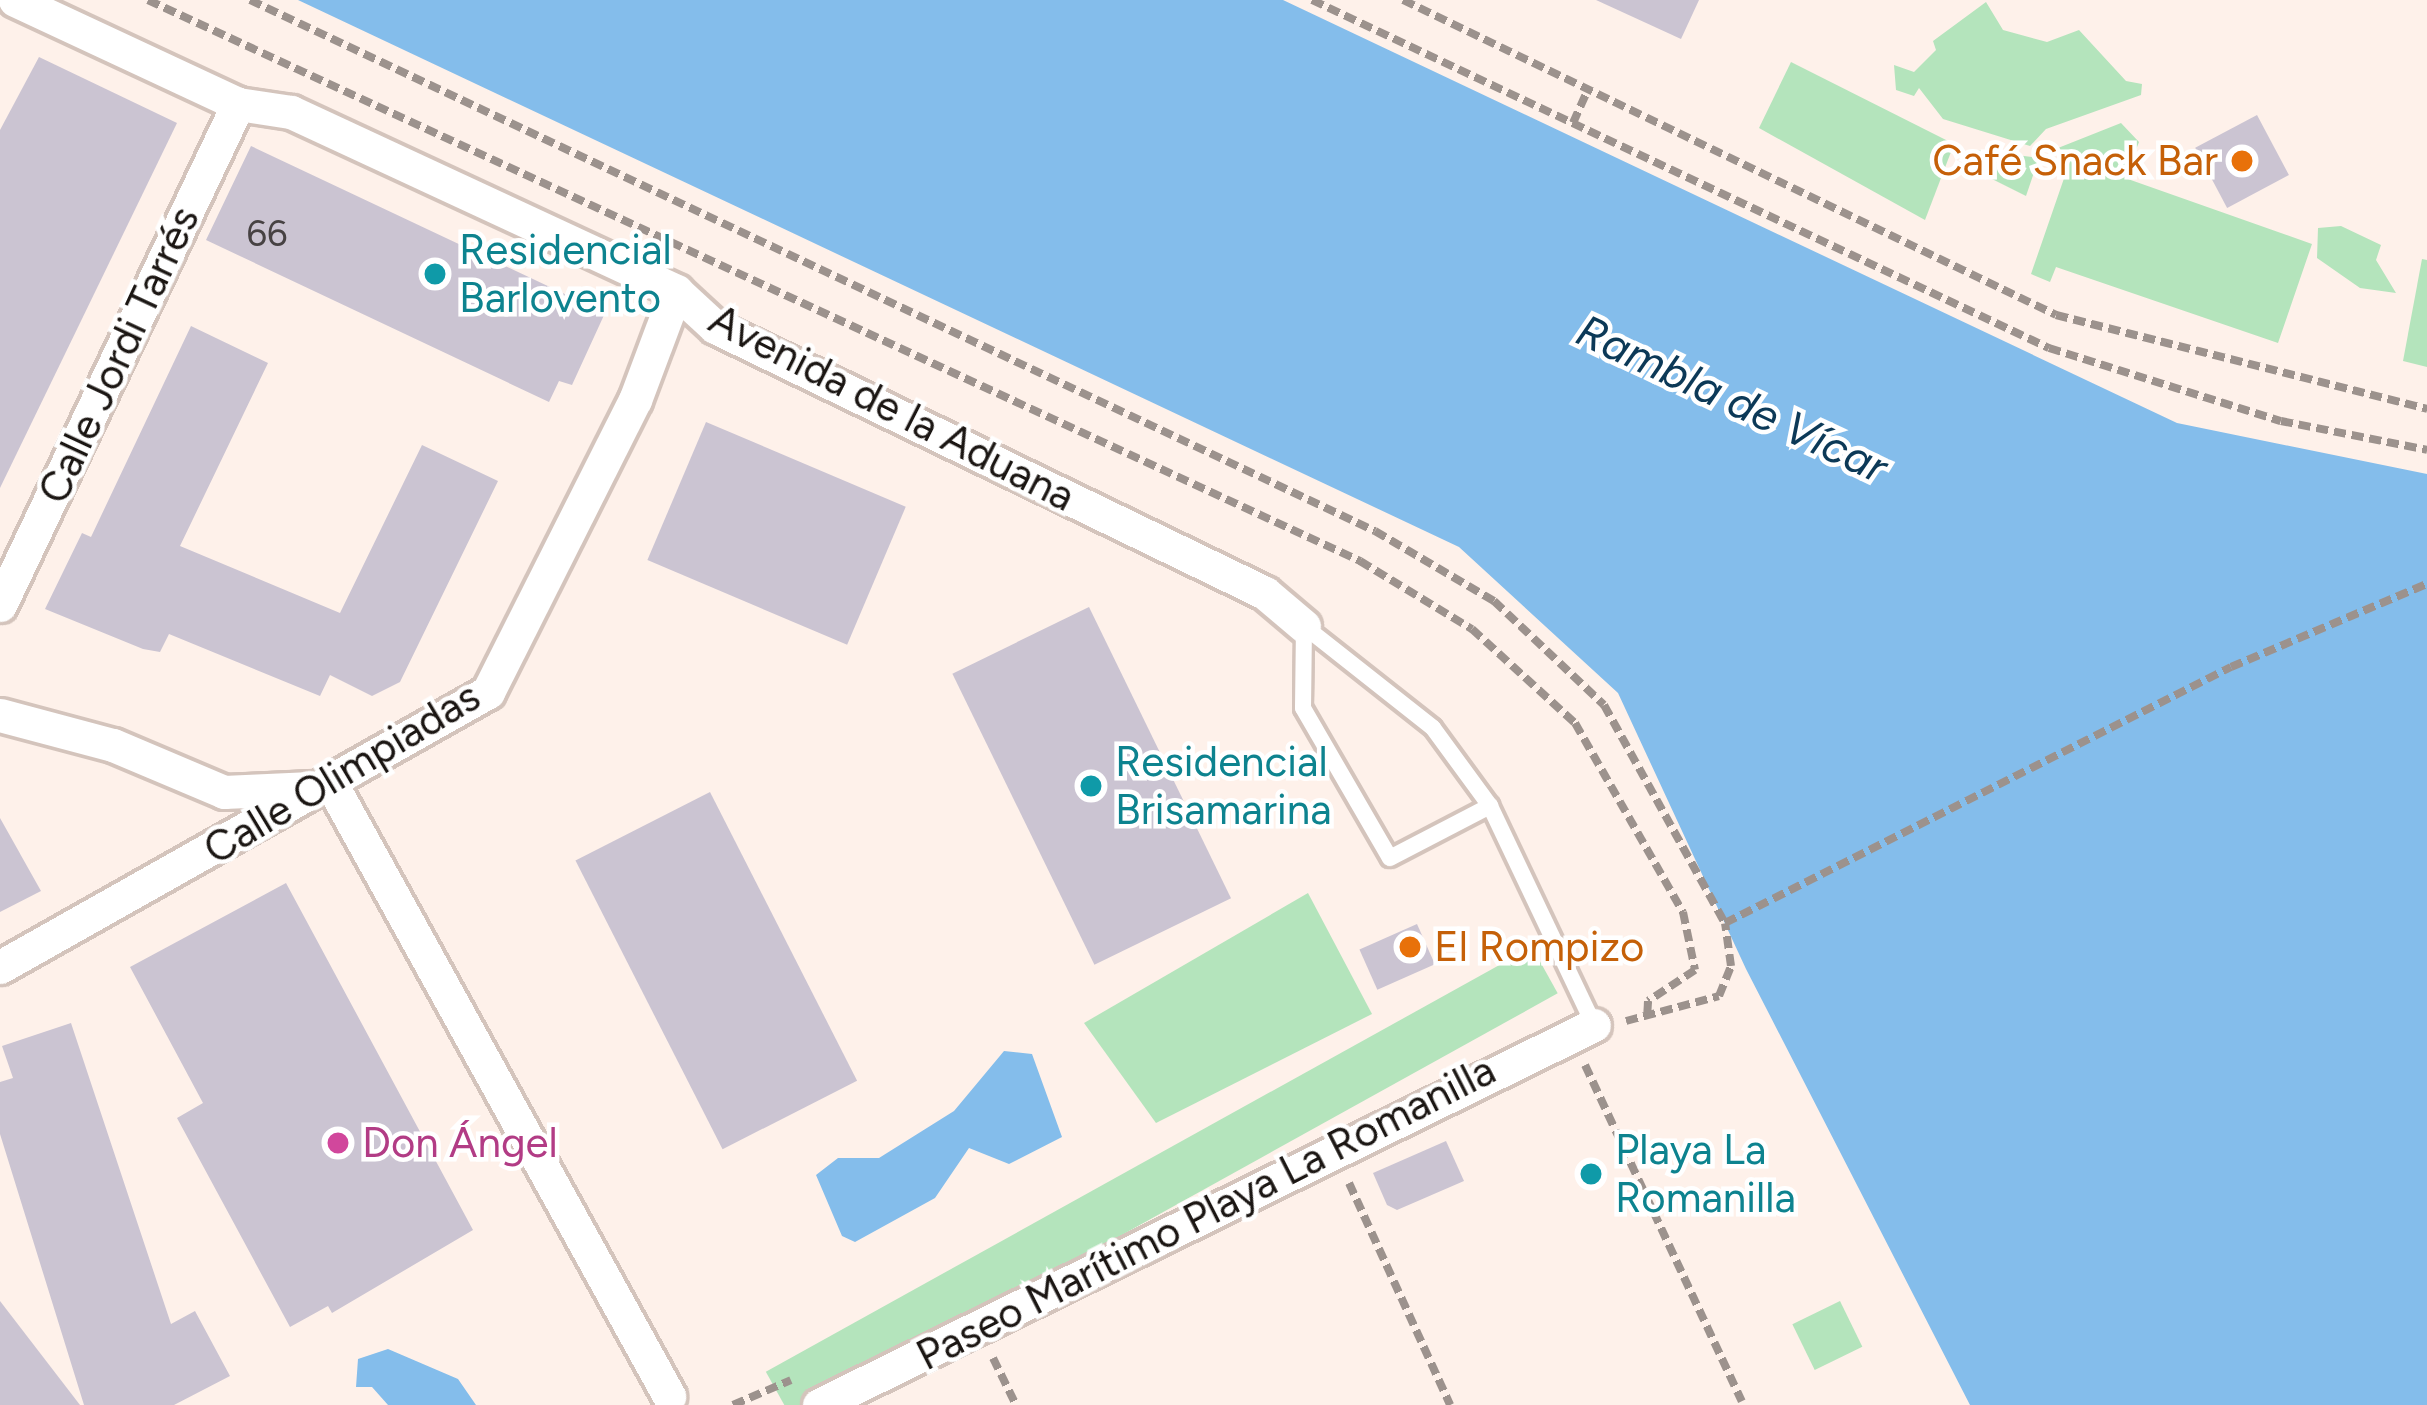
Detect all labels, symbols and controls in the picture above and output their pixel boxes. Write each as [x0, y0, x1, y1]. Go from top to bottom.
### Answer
place label: Café Snack Bar [1932, 136, 2218, 186]
marker: Café Snack Bar [2229, 148, 2255, 174]
street label: Calle Jordi Tarrés [28, 199, 210, 511]
house number: 66 [247, 212, 287, 256]
place label: Residencial Barlovento [459, 225, 672, 324]
marker: Residencial Barlovento [422, 261, 448, 287]
street label: Avenida de la Aduana [701, 294, 1083, 522]
water label: Rambla de Vícar [1568, 303, 1896, 495]
street label: Calle Olimpiadas [195, 671, 489, 875]
place label: Residencial Brisamarina [1115, 737, 1332, 836]
marker: Residencial Brisamarina [1078, 773, 1104, 799]
place label: El Rompizo [1434, 922, 1644, 972]
marker: El Rompizo [1397, 934, 1423, 960]
street label: Paseo Marítimo Playa La Romanilla [908, 1045, 1504, 1381]
place label: Don Ángel [362, 1118, 558, 1168]
place label: Playa La Romanilla [1615, 1125, 1796, 1224]
marker: Don Ángel [325, 1130, 351, 1156]
marker: Playa La Romanilla [1578, 1161, 1604, 1187]

